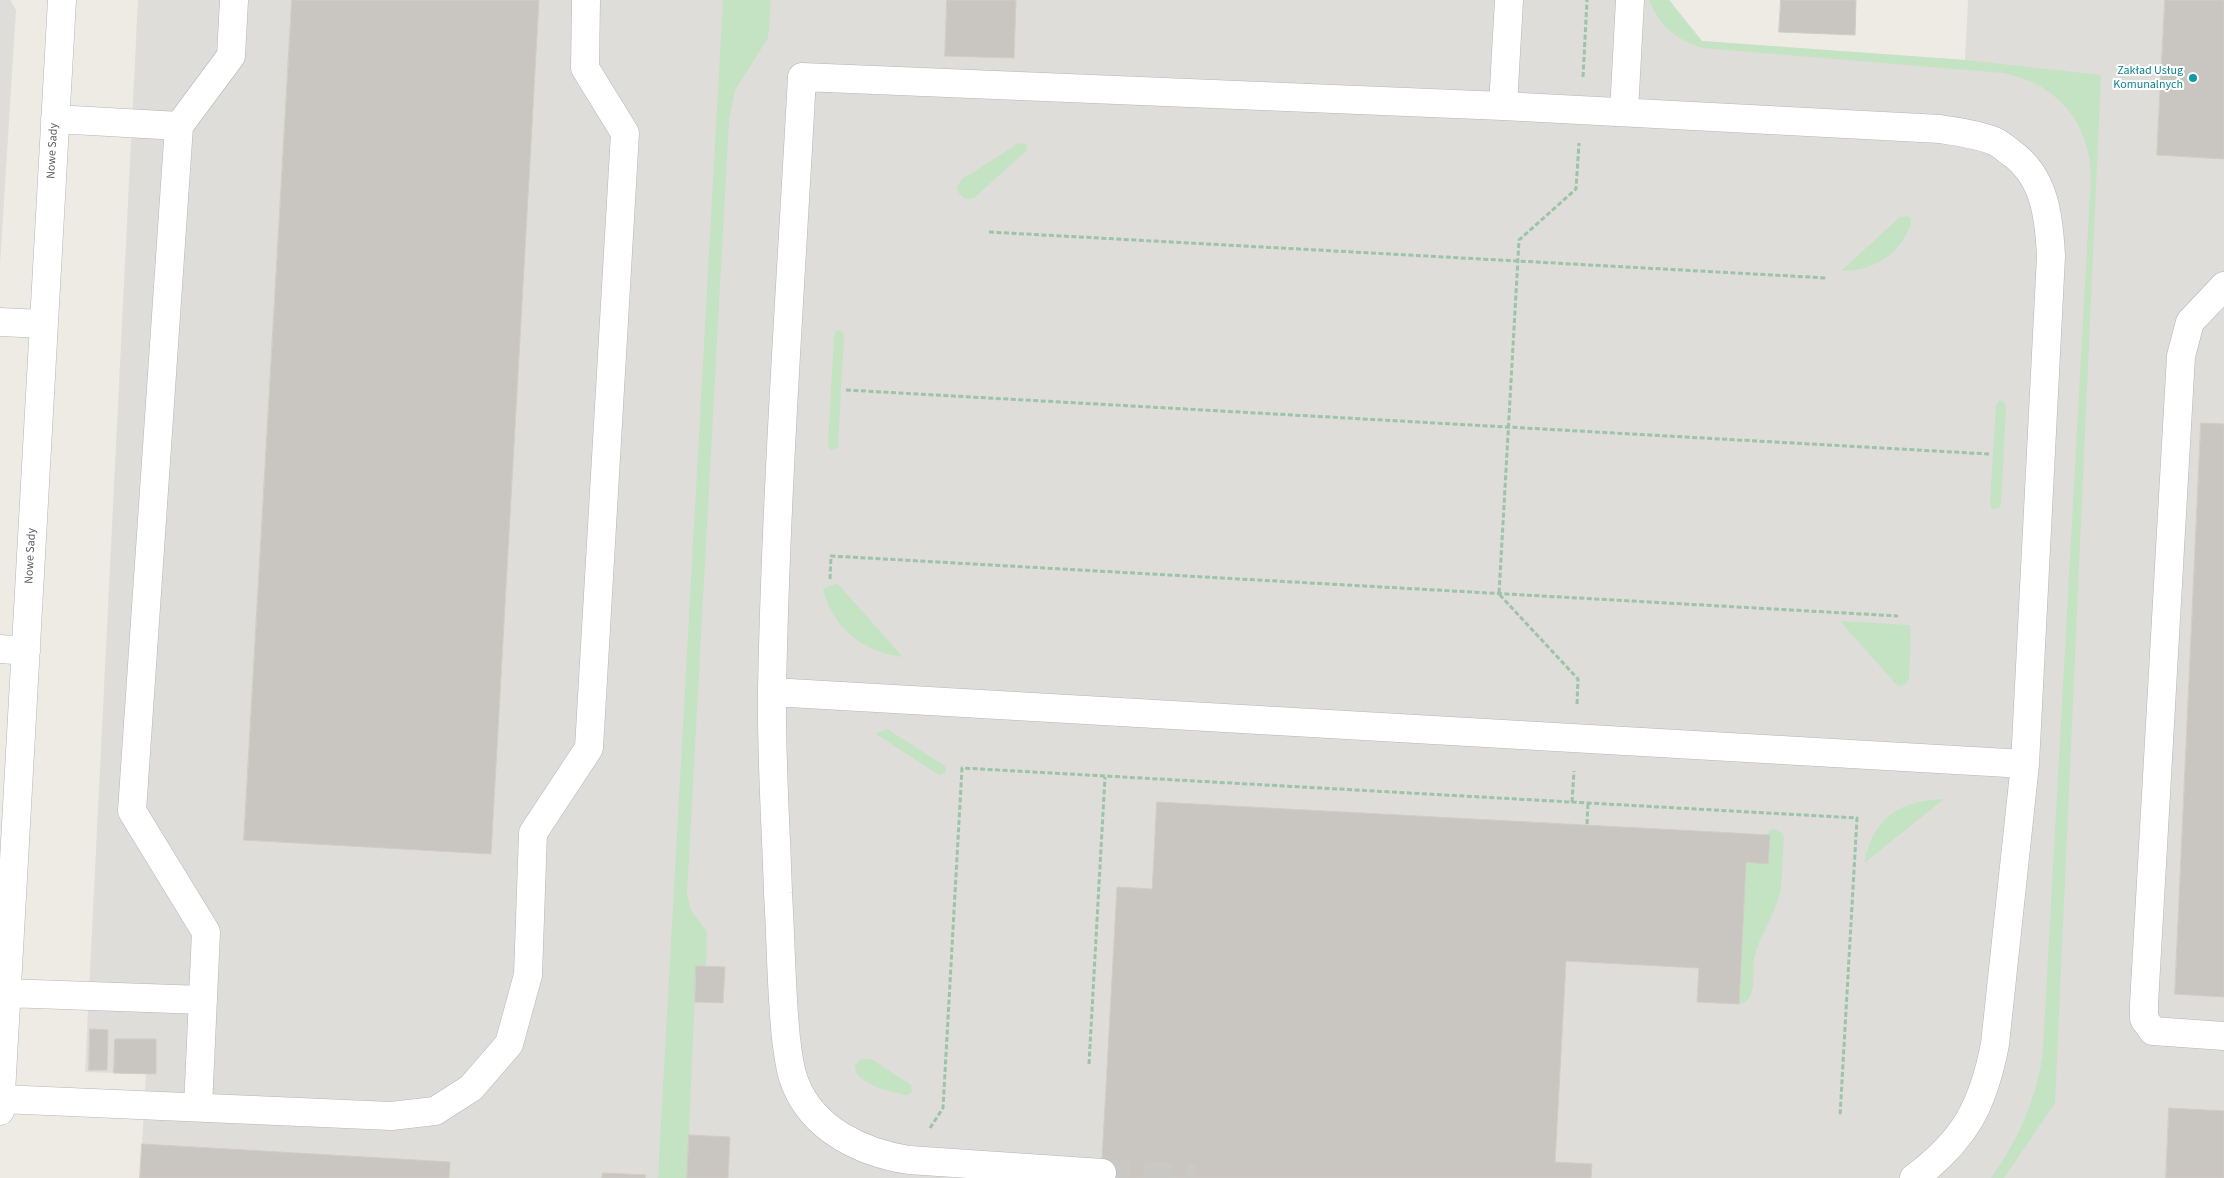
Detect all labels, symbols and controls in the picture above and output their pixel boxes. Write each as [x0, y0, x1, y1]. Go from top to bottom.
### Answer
place label: Zakład Usług Komunalnych [2113, 64, 2183, 92]
marker: Zakład Usług Komunalnych [2187, 72, 2199, 84]
street label: Nowe Sady [44, 123, 62, 179]
street label: Nowe Sady [22, 528, 40, 584]

